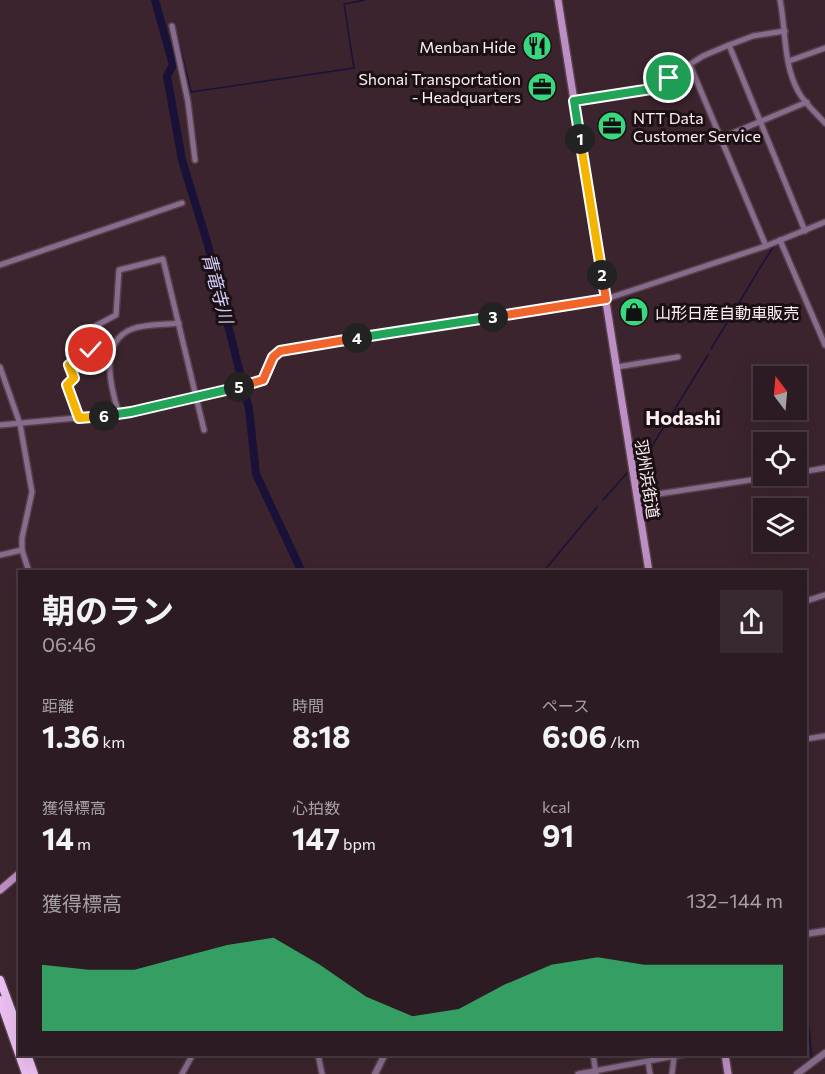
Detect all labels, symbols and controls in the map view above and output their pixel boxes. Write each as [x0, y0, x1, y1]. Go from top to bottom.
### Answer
restaurant icon: Menban Hide [521, 30, 553, 62]
place label: Menban Hide [419, 37, 516, 56]
pin [643, 52, 694, 103]
icon: arrive [652, 61, 685, 94]
place label: Shonai Transportation - Headquarters [358, 69, 521, 106]
office icon: Shonai Transportation - Headquarters [526, 71, 558, 103]
place label: NTT Data Customer Service [633, 108, 761, 145]
office icon: NTT Data Customer Service [596, 110, 628, 142]
pin: 1 [565, 124, 595, 154]
text: 1 [576, 129, 584, 148]
water label: 青竜寺川 [198, 250, 238, 328]
pin: 2 [587, 260, 617, 290]
text: 2 [597, 265, 607, 284]
shop icon: 山形日産自動車販売 [618, 296, 650, 328]
pin: 3 [478, 302, 508, 332]
place label: 山形日産自動車販売 [655, 303, 799, 322]
text: 3 [488, 307, 498, 326]
pin: 4 [342, 323, 372, 353]
pin [65, 324, 116, 375]
text: 4 [352, 328, 362, 347]
icon: check [74, 333, 107, 366]
north arrow [753, 366, 807, 420]
map controls [753, 366, 807, 552]
pin: 5 [224, 372, 254, 402]
text: 5 [234, 377, 244, 396]
pin: 6 [89, 401, 119, 431]
district label: Hodashi [645, 405, 721, 429]
text: 6 [99, 406, 109, 425]
button: locate [753, 432, 807, 486]
street label: 羽州浜街道 [632, 438, 664, 520]
button: layers [753, 498, 807, 552]
text: 朝のラン [42, 589, 174, 630]
button: share [720, 590, 783, 653]
text: 06:46 [42, 632, 96, 656]
text: 距離 [42, 696, 74, 715]
text: 時間 [292, 696, 324, 715]
text: ペース [542, 696, 589, 715]
text: 1.36 [42, 717, 100, 754]
text: 8:18 [292, 717, 351, 754]
text: 6:06 [542, 717, 607, 754]
text: km [100, 732, 125, 751]
text: /km [607, 732, 640, 751]
text: kcal [542, 797, 571, 816]
text: 獲得標高 [42, 798, 106, 817]
text: 心拍数 [292, 798, 340, 817]
text: 91 [542, 816, 574, 853]
text: 14 [42, 819, 74, 856]
text: 147 [292, 819, 340, 856]
text: m [74, 834, 91, 853]
text: bpm [340, 834, 376, 853]
text: 132–144 m [686, 888, 783, 912]
text: 獲得標高 [42, 891, 122, 915]

